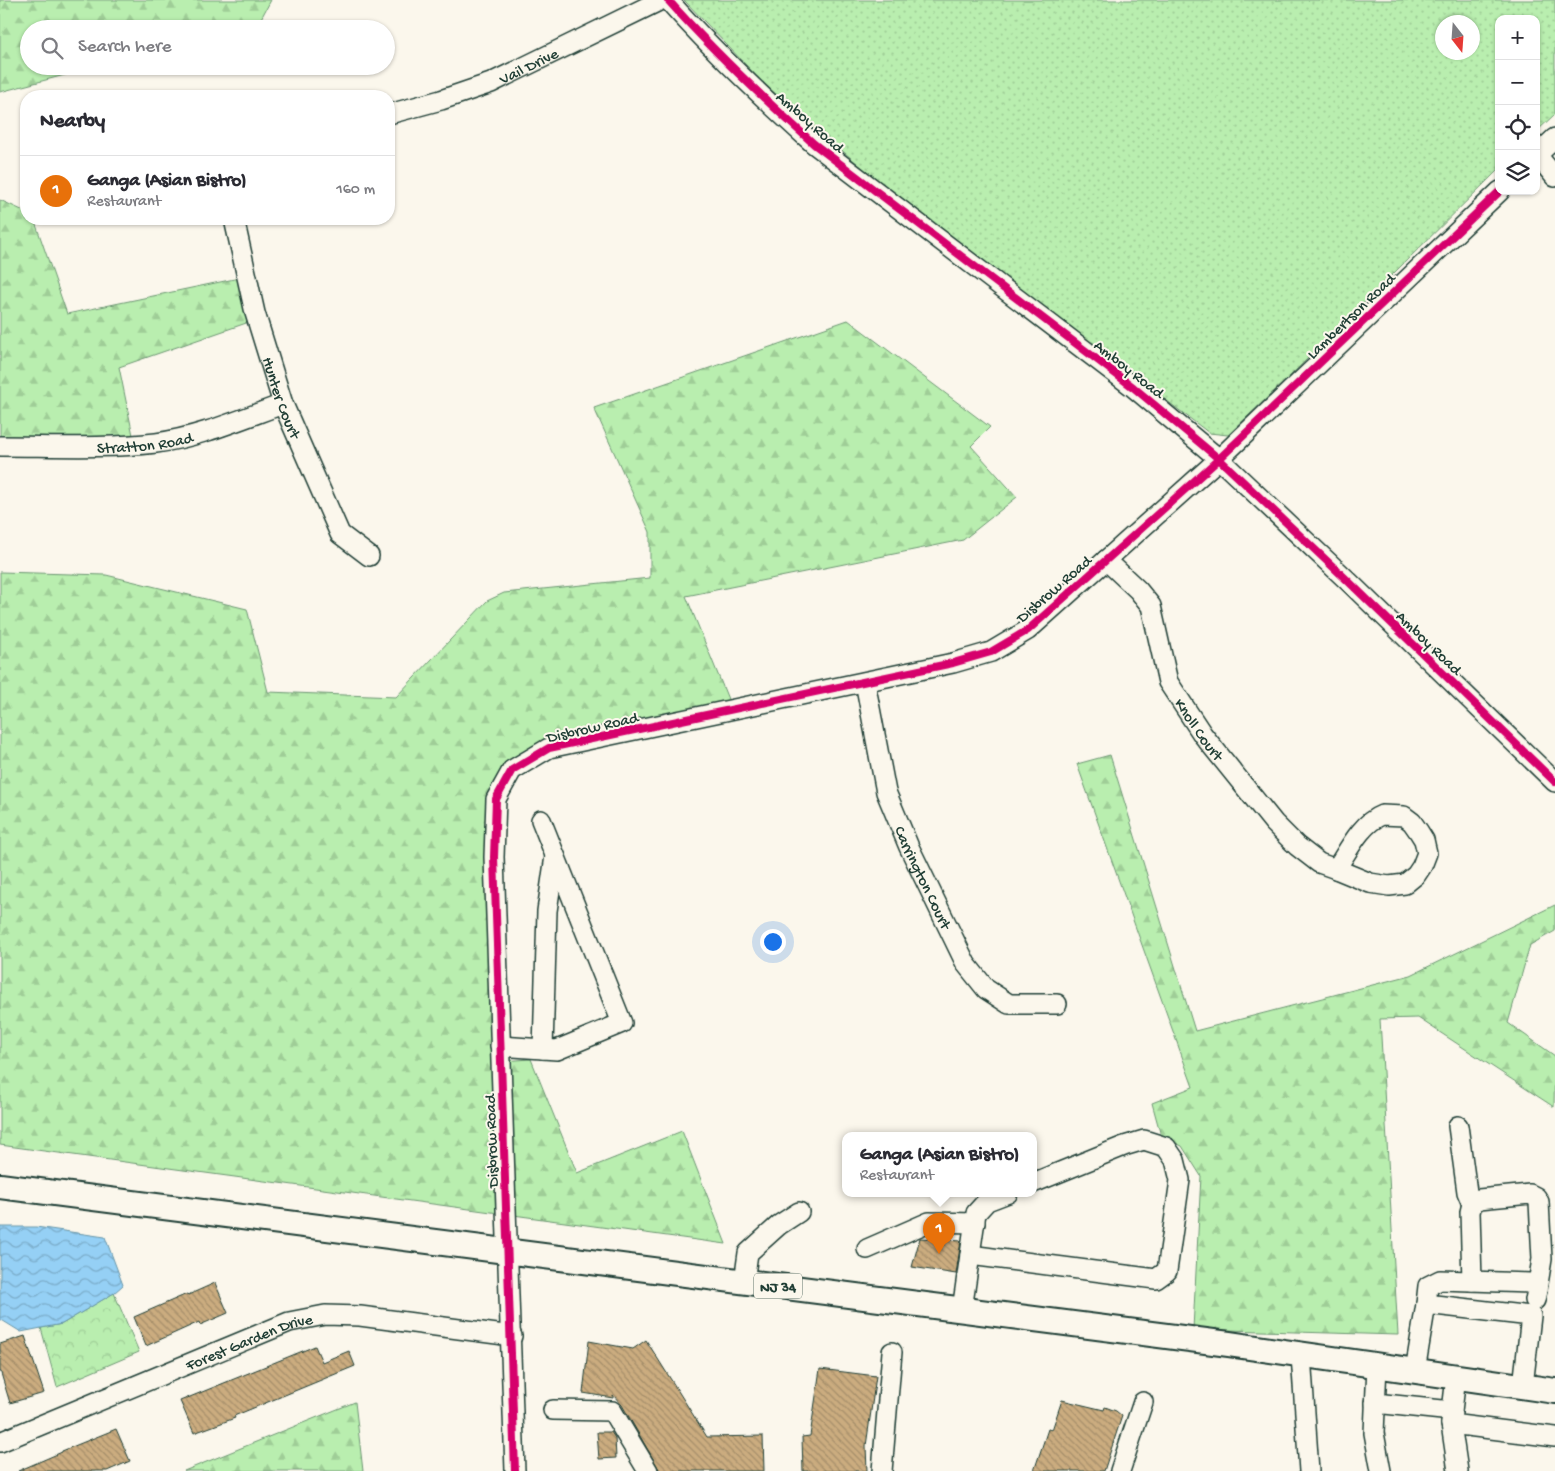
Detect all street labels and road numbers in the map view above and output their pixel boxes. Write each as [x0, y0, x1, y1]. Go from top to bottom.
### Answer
street label: Vail Drive [496, 45, 563, 91]
street label: Amboy Road [771, 89, 848, 159]
street label: Lambertson Road [1304, 269, 1402, 364]
street label: Amboy Road [1089, 337, 1168, 405]
street label: Hunter Court [256, 355, 304, 444]
street label: Stratton Road [97, 429, 197, 460]
street label: Disbrow Road [1013, 552, 1098, 629]
street label: Amboy Road [1391, 608, 1466, 682]
street label: Knoll Court [1168, 696, 1227, 767]
street label: Disbrow Road [544, 709, 642, 749]
street label: Carrington Court [888, 824, 954, 934]
street label: Disbrow Road [482, 1092, 505, 1189]
road number: NJ 34 [754, 1274, 802, 1298]
street label: Forest Garden Drive [183, 1311, 315, 1377]

